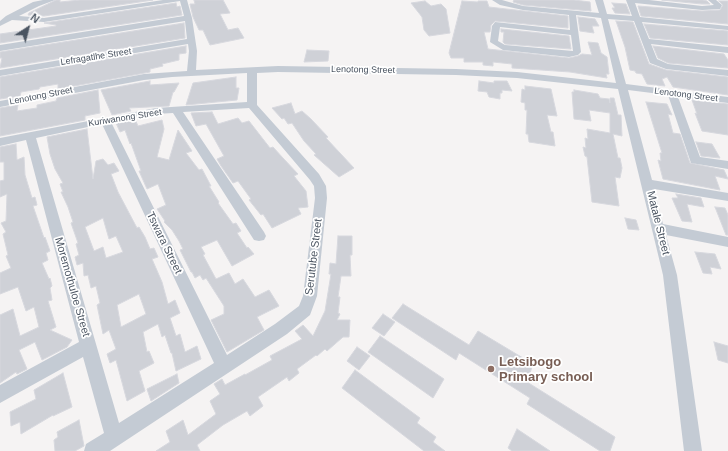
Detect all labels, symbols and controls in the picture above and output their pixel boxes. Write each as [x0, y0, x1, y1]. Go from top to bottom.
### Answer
north arrow [8, 8, 48, 48]
text: N [28, 11, 42, 25]
street label: Lefragatlhe Street [60, 46, 132, 68]
street label: Lenotong Street [331, 64, 395, 76]
street label: Lenotong Street [9, 85, 73, 107]
street label: Lenotong Street [654, 86, 718, 104]
street label: Kuriwanong Street [88, 107, 162, 129]
street label: Matale Street [644, 190, 672, 256]
street label: Tswara Street [143, 210, 185, 276]
street label: Serutube Street [303, 218, 325, 296]
street label: Moremothuloe Street [51, 236, 93, 338]
place label: Letsibogo Primary school [499, 354, 593, 385]
marker: Letsibogo Primary school [486, 364, 496, 374]

